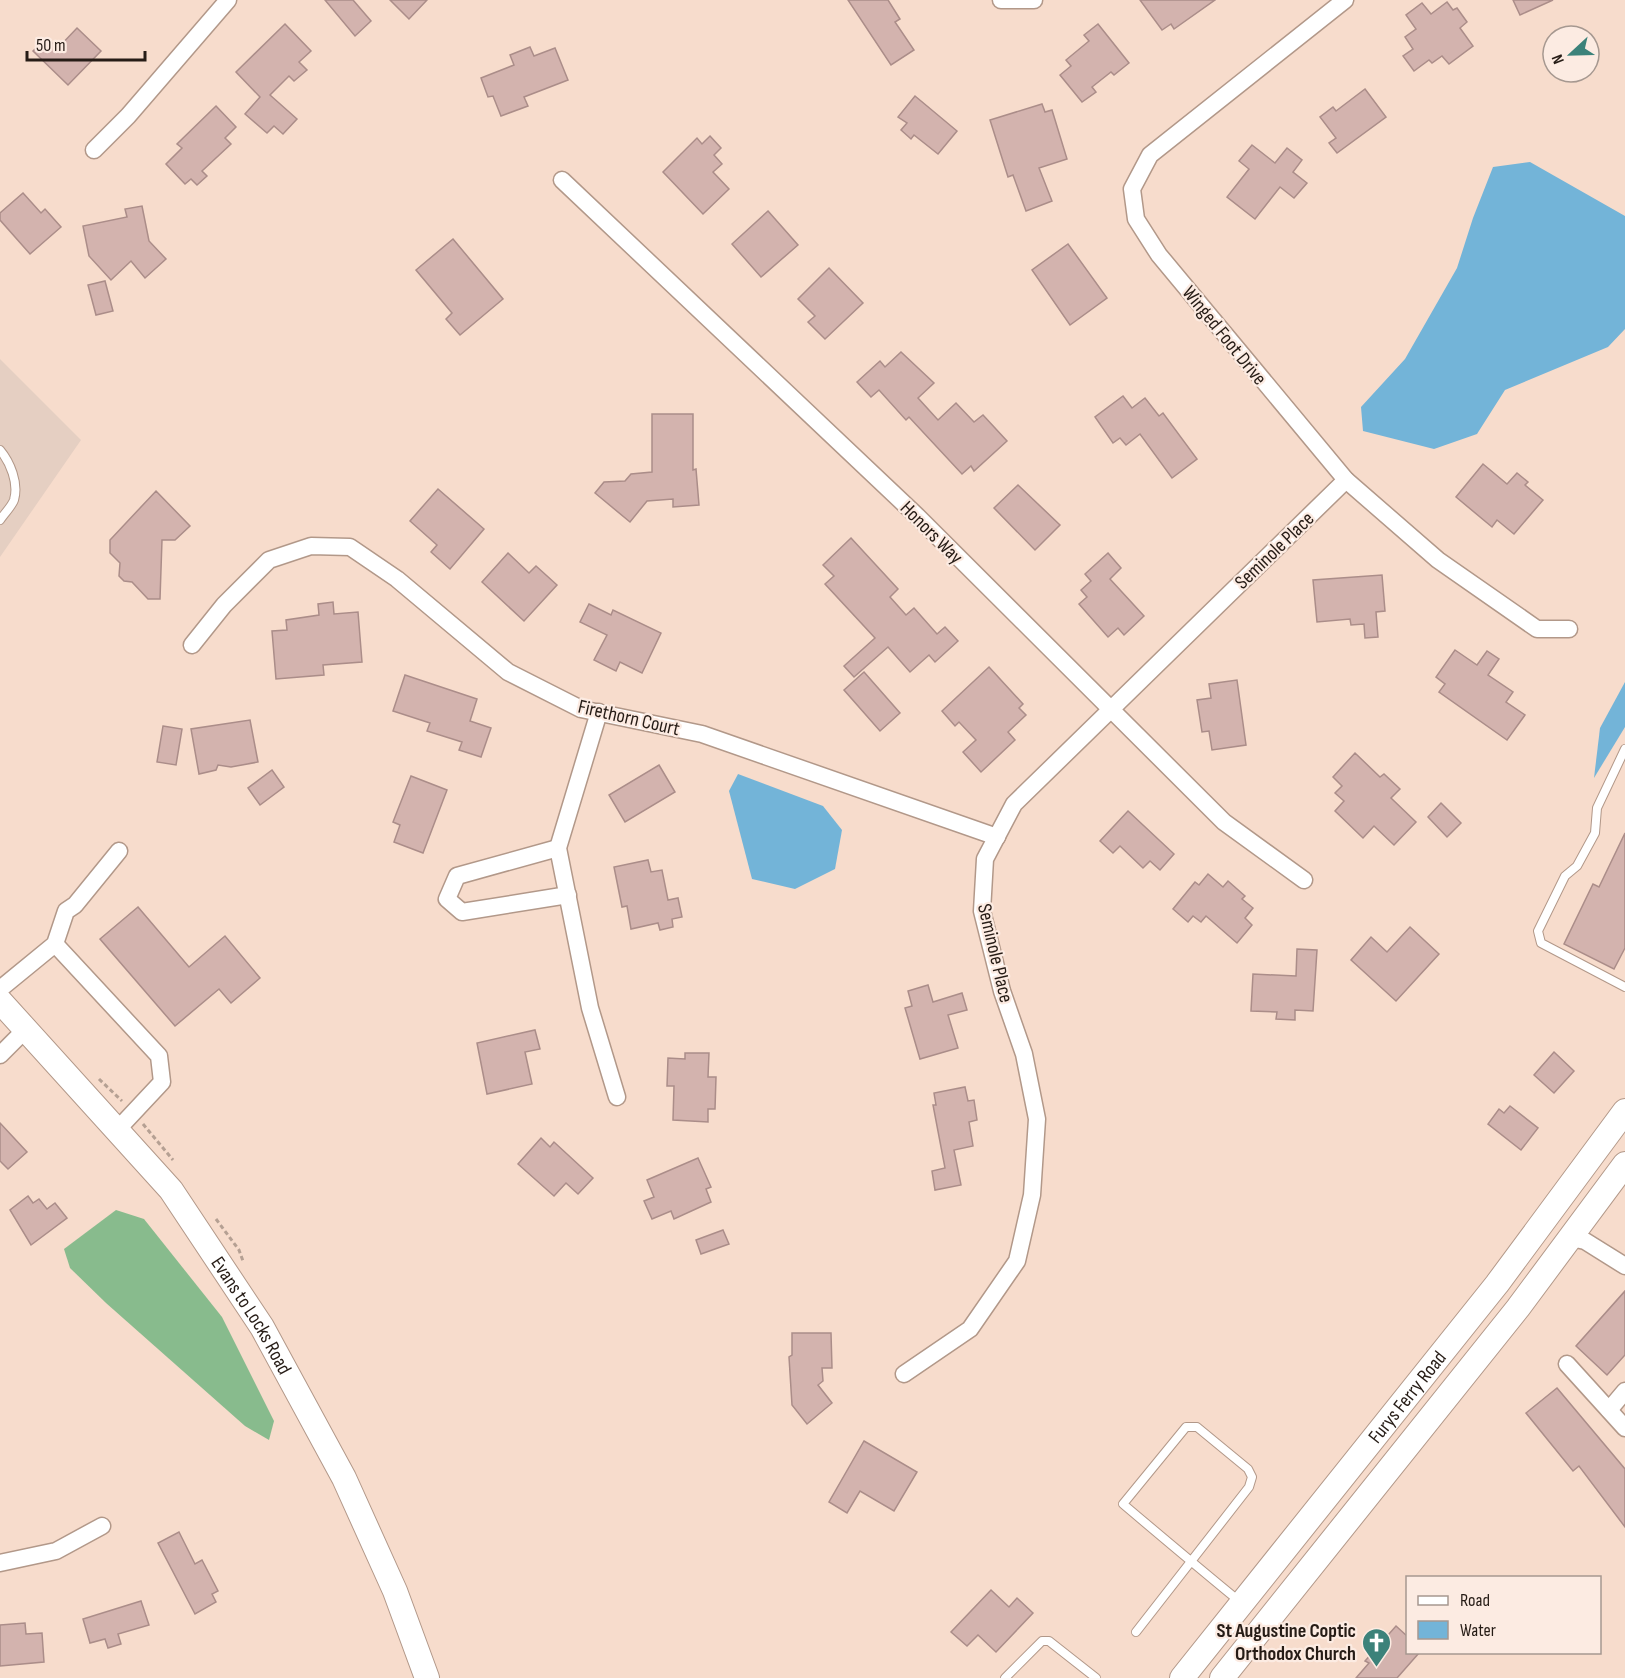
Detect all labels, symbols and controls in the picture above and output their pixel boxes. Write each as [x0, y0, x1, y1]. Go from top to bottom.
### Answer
scale bar [27, 24, 146, 62]
north arrow [1541, 24, 1601, 84]
text: 50 m [36, 35, 66, 56]
text: N [1548, 52, 1569, 67]
street label: Winged Foot Drive [1177, 281, 1272, 390]
street label: Honors Way [895, 496, 968, 569]
street label: Seminole Place [1230, 507, 1319, 594]
street label: Firethorn Court [576, 695, 682, 741]
street label: Seminole Place [972, 901, 1018, 1005]
street label: Evans to Locks Road [206, 1252, 296, 1379]
street label: Furys Ferry Road [1363, 1347, 1452, 1448]
legend [1406, 1576, 1601, 1654]
text: Road [1460, 1590, 1490, 1611]
place label: St Augustine Coptic Orthodox Church [1216, 1619, 1356, 1666]
text: Water [1460, 1620, 1496, 1641]
church icon: St Augustine Coptic Orthodox Church [1361, 1626, 1393, 1668]

